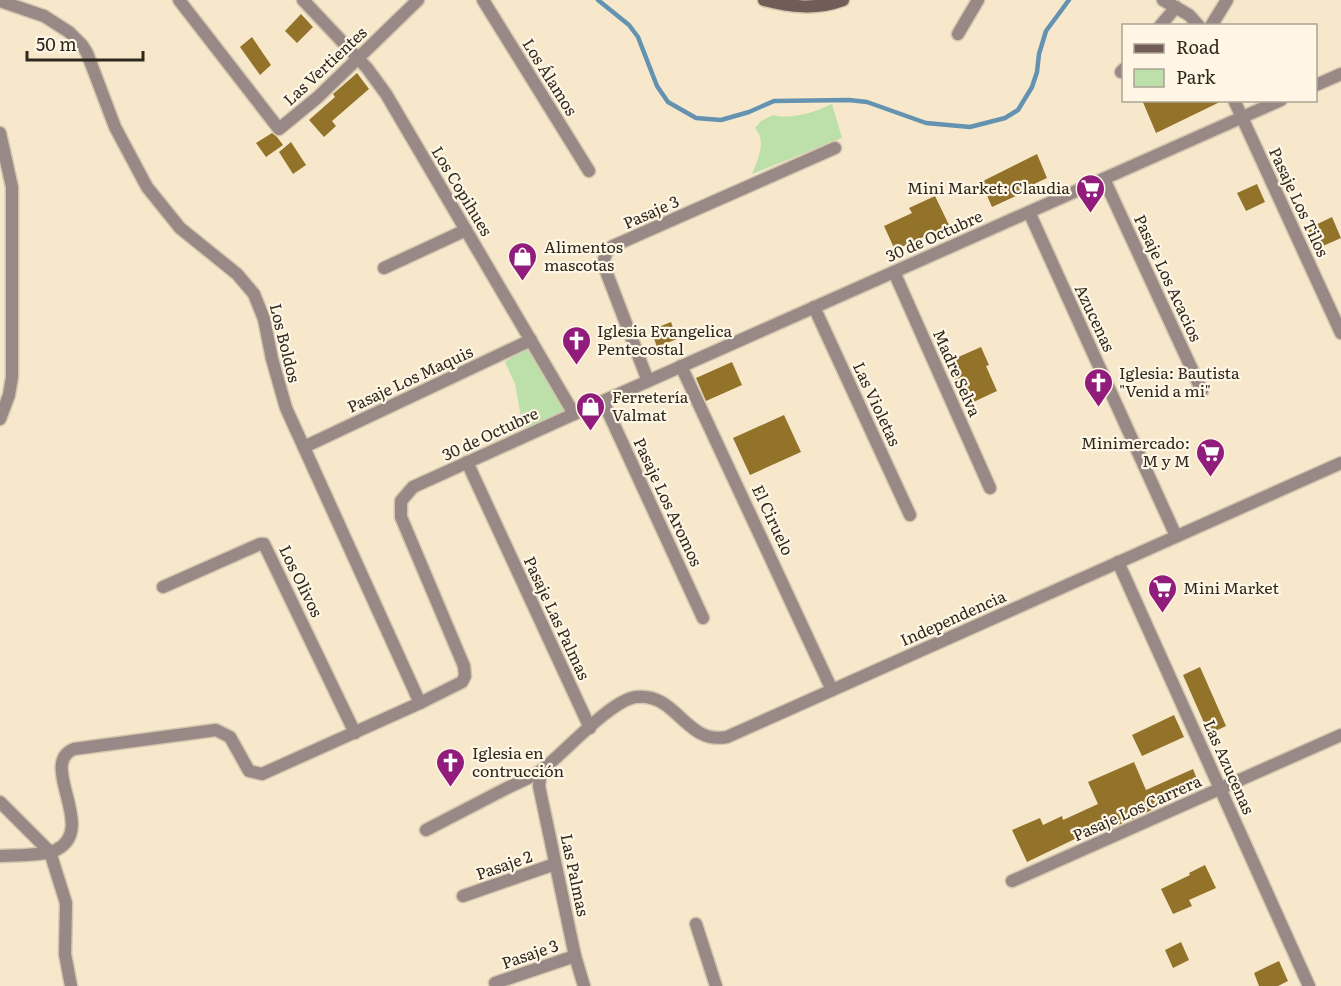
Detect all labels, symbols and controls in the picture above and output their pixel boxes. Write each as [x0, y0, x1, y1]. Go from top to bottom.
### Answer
street label: Las Vertientes [277, 20, 372, 110]
scale bar [27, 24, 142, 62]
legend [1122, 24, 1317, 102]
text: 50 m [36, 30, 77, 57]
street label: Los Álamos [518, 33, 584, 120]
text: Road [1176, 33, 1220, 60]
text: Park [1176, 63, 1217, 90]
street label: Los Copihues [427, 141, 499, 240]
street label: Pasaje Los Tilos [1264, 143, 1336, 260]
supermarket icon: Mini Market: Claudia [1075, 172, 1107, 214]
place label: Mini Market: Claudia [907, 175, 1070, 199]
street label: Pasaje 3 [619, 188, 682, 234]
street label: 30 de Octubre [881, 203, 986, 267]
street label: Pasaje Los Acacios [1129, 210, 1209, 345]
place label: Alimentos mascotas [544, 234, 623, 276]
shop icon: Alimentos mascotas [507, 240, 539, 282]
street label: Azucenas [1070, 280, 1122, 355]
street label: Los Boldos [265, 301, 307, 385]
place label: Iglesia Evangelica Pentecostal [597, 318, 732, 360]
church icon: Iglesia Evangelica Pentecostal [560, 324, 592, 366]
street label: Madre Selva [928, 325, 988, 420]
street label: Pasaje Los Maquis [343, 338, 476, 418]
street label: Las Violetas [848, 358, 908, 450]
place label: Iglesia: Bautista "Venid a mi" [1119, 360, 1240, 402]
church icon: Iglesia: Bautista "Venid a mi" [1082, 366, 1114, 408]
place label: Ferretería Valmat [612, 384, 689, 426]
shop icon: Ferretería Valmat [575, 390, 607, 432]
street label: 30 de Octubre [437, 400, 542, 466]
place label: Minimercado: M y M [1081, 430, 1190, 472]
street label: Pasaje Los Aromos [628, 433, 709, 570]
supermarket icon: Minimercado: M y M [1195, 436, 1227, 478]
street label: El Ciruelo [747, 480, 801, 559]
street label: Los Olivos [274, 541, 330, 621]
street label: Pasaje Las Palmas [519, 552, 597, 683]
supermarket icon: Mini Market [1146, 572, 1178, 614]
place label: Mini Market [1183, 575, 1279, 599]
street label: Independencia [896, 583, 1010, 651]
street label: Las Azucenas [1198, 716, 1261, 818]
place label: Iglesia en contrucción [472, 740, 565, 782]
church icon: Iglesia en contrucción [435, 746, 467, 788]
street label: Pasaje Los Carrera [1068, 768, 1205, 846]
street label: Las Palmas [556, 831, 596, 918]
street label: Pasaje 2 [472, 843, 535, 885]
street label: Pasaje 3 [498, 932, 561, 974]

